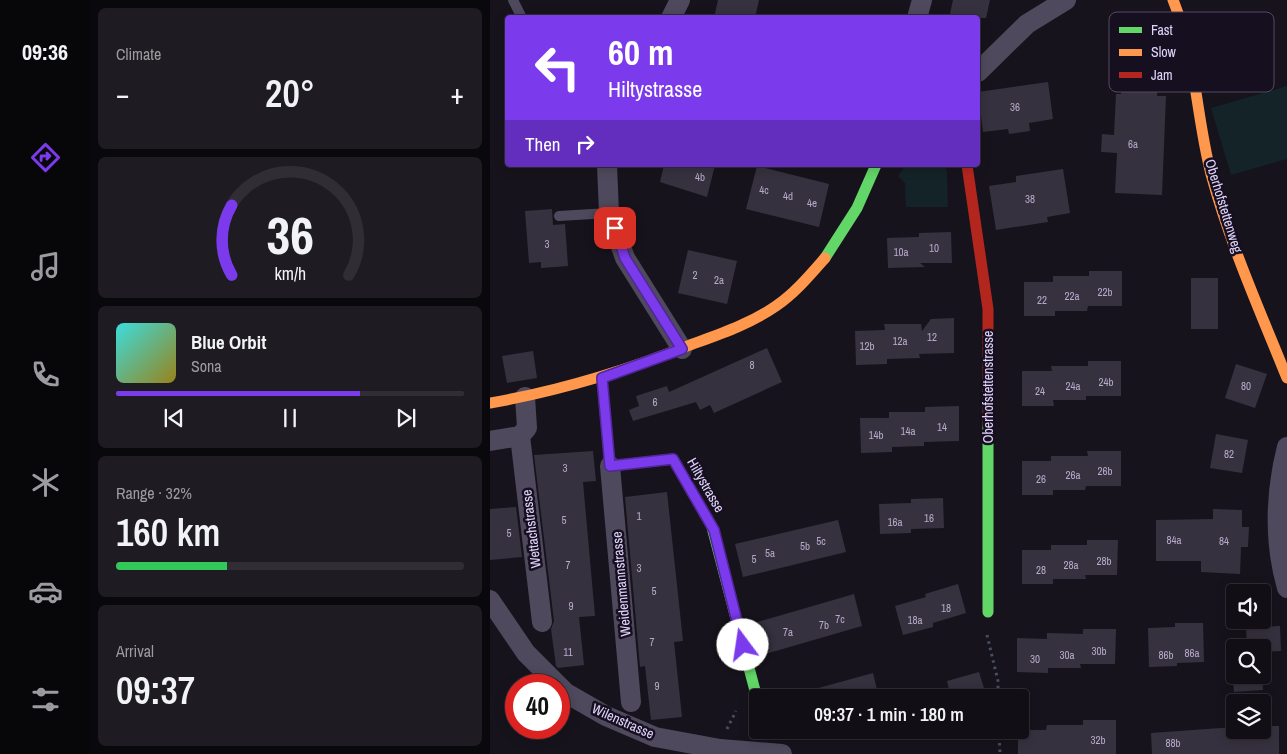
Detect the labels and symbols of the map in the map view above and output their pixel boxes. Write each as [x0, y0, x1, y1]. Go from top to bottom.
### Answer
legend [1109, 12, 1274, 92]
text: Fast [1151, 21, 1173, 39]
text: Slow [1151, 43, 1177, 61]
text: Jam [1151, 66, 1173, 84]
house number: 36 [1010, 100, 1020, 114]
house number: 6a [1128, 137, 1138, 151]
street label: Oberhofstettenweg [1201, 157, 1247, 256]
house number: 4b [695, 170, 705, 184]
house number: 4c [759, 183, 769, 197]
house number: 4d [783, 189, 793, 203]
house number: 38 [1025, 192, 1035, 206]
house number: 4e [807, 196, 817, 210]
pin [594, 207, 636, 249]
house number: 3 [544, 237, 550, 251]
house number: 10 [929, 241, 939, 255]
house number: 10a [893, 245, 909, 259]
house number: 2 [692, 268, 698, 282]
house number: 2a [714, 273, 724, 287]
house number: 22b [1097, 285, 1113, 299]
house number: 22a [1064, 289, 1080, 303]
house number: 22 [1037, 293, 1047, 307]
house number: 12 [927, 330, 937, 344]
street label: Oberhofstettenstrasse [979, 331, 997, 443]
house number: 12a [892, 334, 908, 348]
house number: 12b [859, 339, 875, 353]
house number: 8 [749, 358, 755, 372]
house number: 24b [1098, 375, 1114, 389]
house number: 24a [1065, 379, 1081, 393]
house number: 80 [1241, 379, 1251, 393]
house number: 24 [1035, 384, 1045, 398]
house number: 6 [652, 395, 658, 409]
house number: 14 [937, 420, 947, 434]
house number: 14a [900, 424, 916, 438]
house number: 14b [868, 428, 884, 442]
house number: 82 [1224, 447, 1234, 461]
street label: Hiltystrasse [683, 455, 729, 515]
house number: 3 [562, 461, 568, 475]
house number: 26b [1097, 464, 1113, 478]
house number: 26a [1065, 468, 1081, 482]
house number: 26 [1036, 472, 1046, 486]
street label: Wettachstrasse [517, 489, 545, 569]
house number: 1 [636, 509, 642, 523]
house number: 16 [924, 511, 934, 525]
house number: 5 [561, 513, 567, 527]
house number: 16a [887, 515, 903, 529]
house number: 5 [506, 526, 512, 540]
street label: Weidenmannstrasse [607, 531, 635, 637]
house number: 84a [1166, 533, 1182, 547]
house number: 5c [816, 534, 826, 548]
house number: 84 [1219, 534, 1229, 548]
house number: 5b [800, 539, 810, 553]
house number: 5a [765, 546, 775, 560]
house number: 5 [751, 552, 757, 566]
house number: 28b [1096, 554, 1112, 568]
house number: 7 [565, 558, 571, 572]
house number: 28a [1063, 558, 1079, 572]
house number: 3 [636, 561, 642, 575]
house number: 28 [1036, 563, 1046, 577]
house number: 5 [651, 584, 657, 598]
house number: 9 [568, 599, 574, 613]
house number: 18 [941, 601, 951, 615]
house number: 7c [835, 612, 845, 626]
house number: 18a [907, 613, 923, 627]
position arrow [716, 618, 768, 670]
house number: 7b [819, 618, 829, 632]
house number: 7a [783, 625, 793, 639]
house number: 7 [649, 635, 655, 649]
house number: 30b [1091, 644, 1107, 658]
house number: 11 [563, 645, 573, 659]
house number: 86a [1184, 646, 1200, 660]
house number: 30a [1059, 648, 1075, 662]
house number: 86b [1158, 648, 1174, 662]
house number: 30 [1030, 652, 1040, 666]
speed limit sign: 40 [505, 674, 570, 739]
house number: 9 [654, 679, 660, 693]
street label: Wilenstrasse [589, 699, 657, 743]
house number: 32b [1090, 733, 1106, 747]
house number: 88b [1165, 736, 1181, 750]

